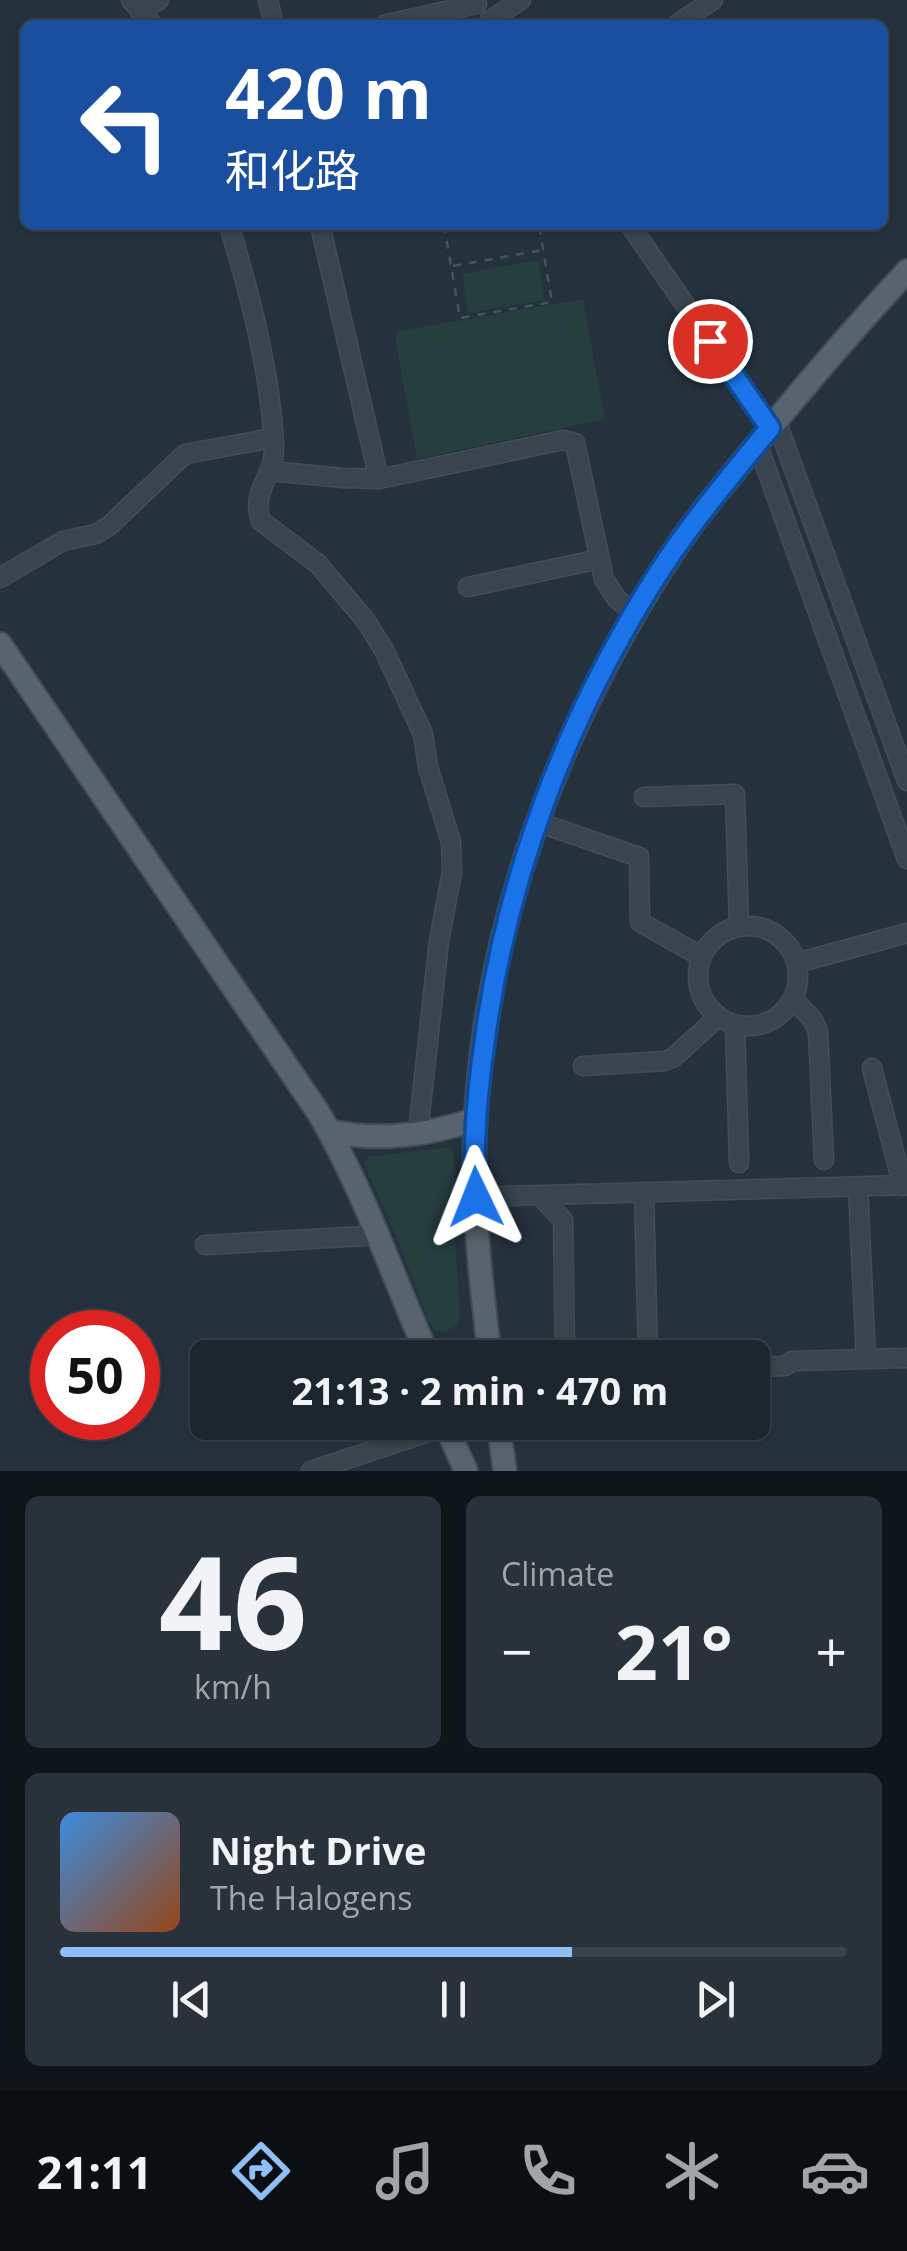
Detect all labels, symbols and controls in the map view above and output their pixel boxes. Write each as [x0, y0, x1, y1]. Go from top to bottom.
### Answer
text: 420 m [225, 44, 432, 140]
icon: left [60, 60, 190, 190]
text: 和化路 [225, 139, 360, 200]
pin [668, 299, 753, 384]
icon: arrive [683, 314, 738, 369]
position arrow [424, 1145, 528, 1249]
speed limit sign: 50 [30, 1310, 160, 1440]
text: 21:13 · 2 min · 470 m [292, 1364, 668, 1416]
text: 46 [159, 1511, 307, 1688]
text: Climate [501, 1552, 614, 1595]
text: 21° [615, 1600, 733, 1702]
text: − [501, 1613, 532, 1688]
text: + [816, 1613, 847, 1688]
text: km/h [194, 1665, 272, 1708]
text: Night Drive [210, 1824, 426, 1876]
text: The Halogens [210, 1876, 412, 1919]
icon: previous [164, 1972, 219, 2027]
icon: pause [426, 1972, 481, 2027]
icon: next [688, 1972, 743, 2027]
icon: directions [226, 2136, 296, 2206]
icon: music [370, 2136, 440, 2206]
icon: phone [513, 2136, 583, 2206]
icon: climate [657, 2136, 727, 2206]
icon: car [800, 2136, 870, 2206]
text: 21:11 [37, 2141, 153, 2202]

